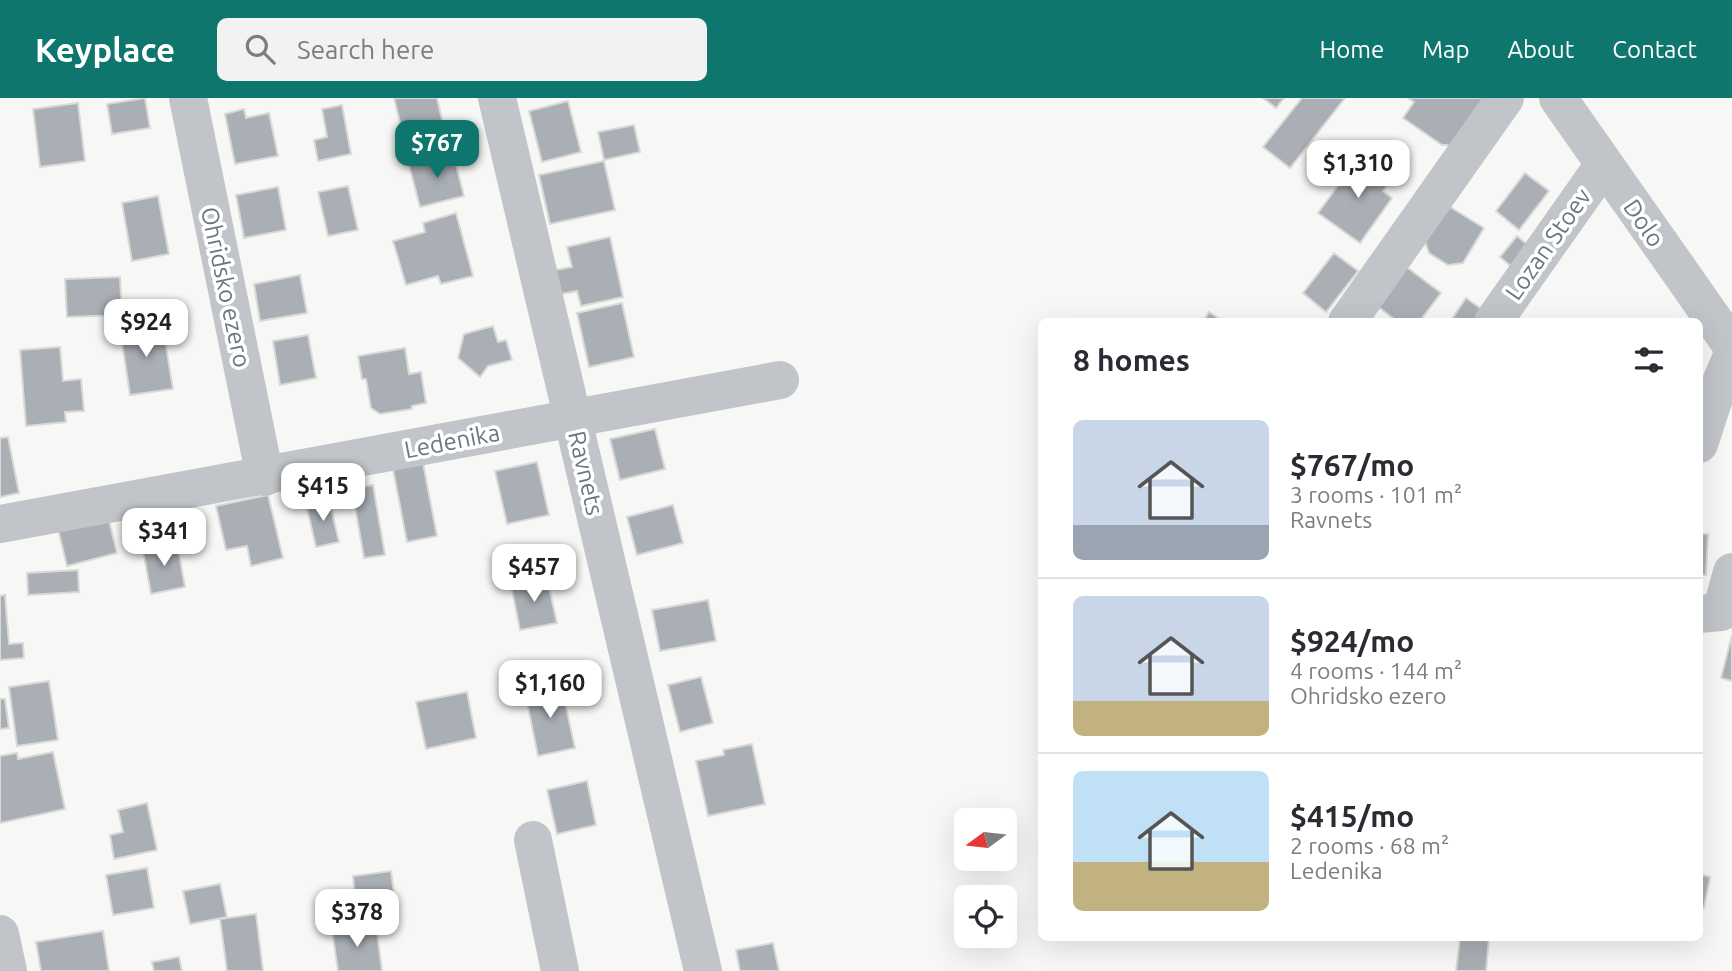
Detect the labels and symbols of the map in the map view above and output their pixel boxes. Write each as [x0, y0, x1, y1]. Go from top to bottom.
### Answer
pin: $767 [396, 120, 478, 180]
pin: $1,310 [1301, 140, 1415, 200]
street label: Lozan Stoev [1500, 183, 1596, 305]
street label: Dolo [1618, 194, 1670, 252]
street label: Ohridsko ezero [196, 204, 256, 370]
pin: $924 [105, 300, 187, 359]
street label: Ledenika [402, 419, 502, 463]
street label: Ravnets [563, 428, 609, 518]
pin: $415 [282, 464, 364, 523]
pin: $341 [123, 508, 205, 568]
pin: $457 [493, 545, 575, 604]
pin: $1,160 [493, 660, 607, 720]
north arrow [954, 808, 1017, 872]
pin: $378 [316, 890, 398, 949]

